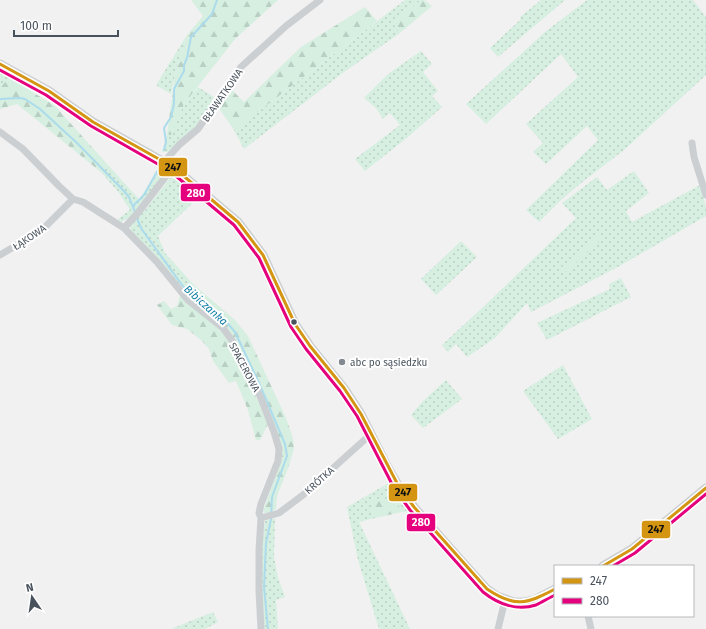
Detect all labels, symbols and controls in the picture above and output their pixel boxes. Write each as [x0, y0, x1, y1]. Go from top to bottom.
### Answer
scale bar [14, 12, 118, 38]
text: 100 m [20, 19, 52, 33]
street label: BŁAWATKOWA [200, 66, 246, 125]
line badge: 247 [158, 157, 188, 177]
text: 247 [165, 161, 181, 174]
line badge: 280 [180, 183, 211, 202]
text: 280 [187, 187, 206, 200]
street label: ŁĄKOWA [11, 222, 49, 253]
water label: Bibiczanka [181, 283, 230, 328]
unlabelled marker [289, 317, 299, 327]
street label: SPACEROWA [226, 341, 262, 394]
marker: abc po sąsiedzku [337, 357, 347, 367]
place label: abc po sąsiedzku [350, 357, 427, 369]
street label: KRÓTKA [301, 463, 337, 497]
line badge: 247 [388, 483, 418, 502]
text: 247 [395, 486, 411, 499]
line badge: 280 [406, 513, 436, 532]
text: 280 [412, 516, 431, 529]
line badge: 247 [641, 520, 671, 539]
text: 247 [648, 523, 664, 536]
legend [554, 565, 694, 617]
text: 247 [590, 574, 607, 588]
north arrow [12, 577, 52, 617]
text: N [25, 581, 35, 595]
text: 280 [590, 594, 610, 608]

